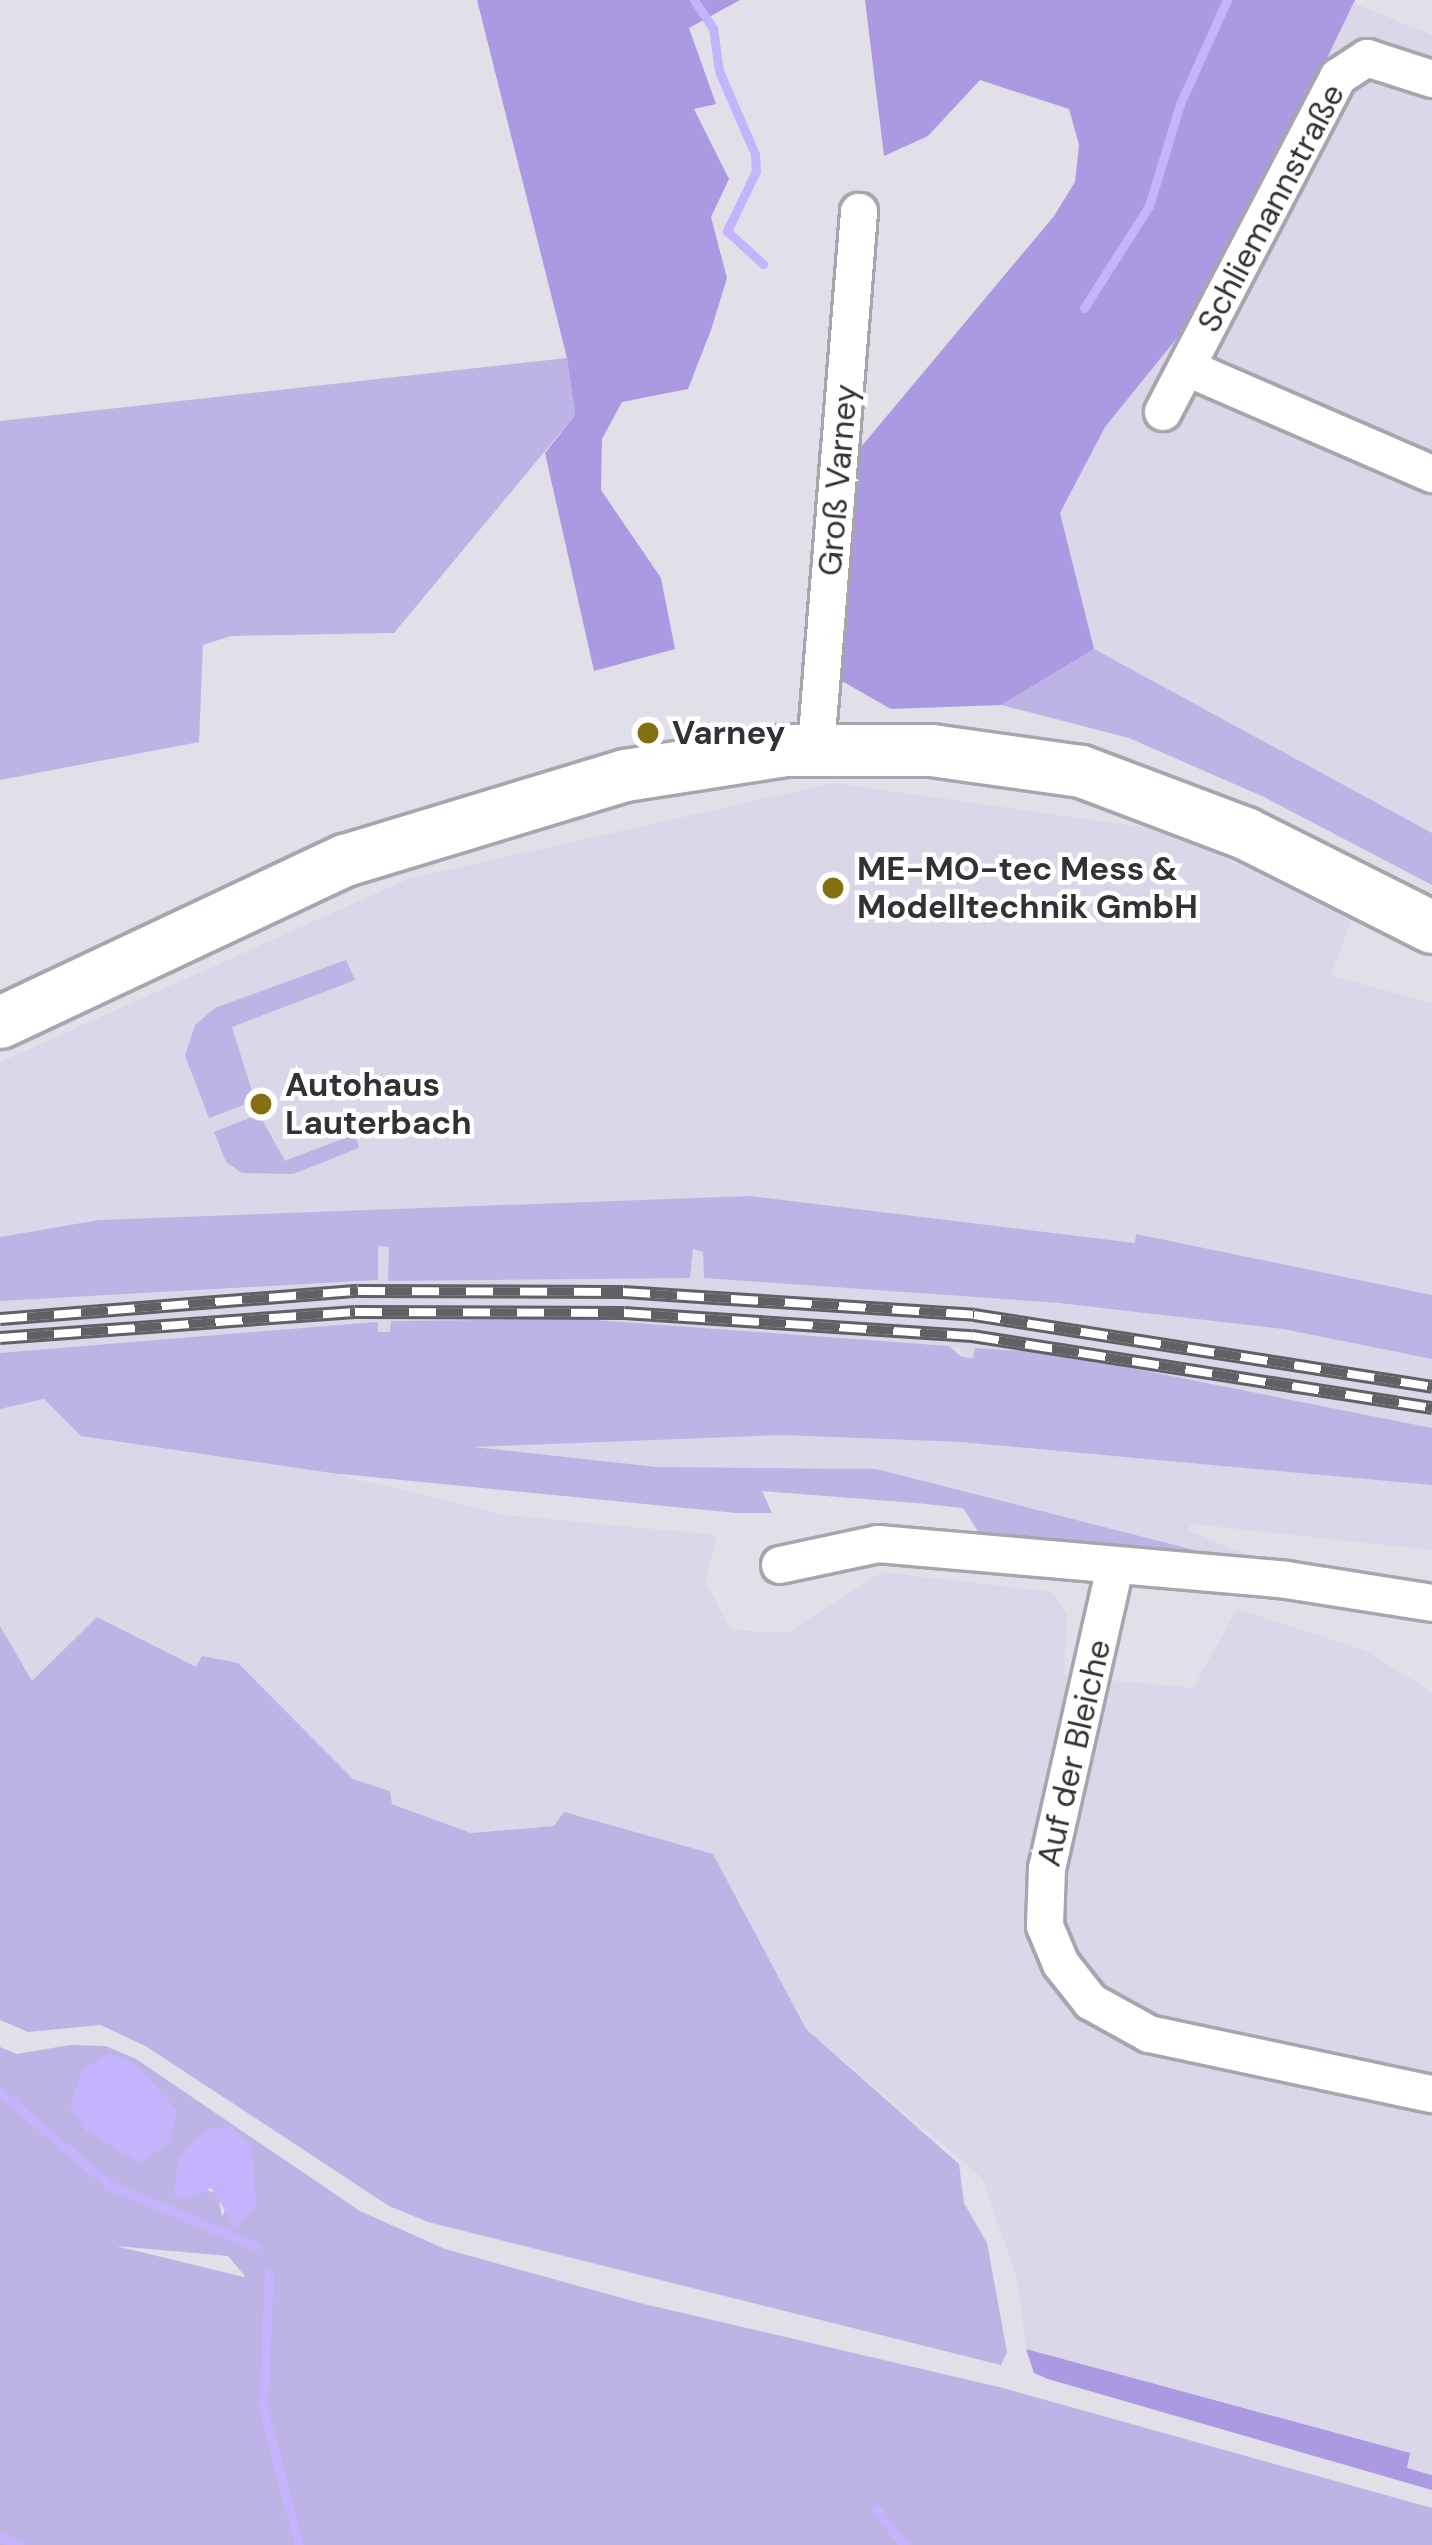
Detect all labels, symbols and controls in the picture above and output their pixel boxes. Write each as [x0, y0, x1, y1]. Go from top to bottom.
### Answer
street label: Schliemannstraße [1189, 77, 1353, 339]
street label: Groß Varney [810, 382, 866, 578]
place label: Varney [672, 713, 785, 753]
marker: Varney [635, 720, 661, 746]
place label: ME-MO-tec Mess & Modelltechnik GmbH [857, 849, 1198, 927]
marker: ME-MO-tec Mess & Modelltechnik GmbH [820, 875, 846, 901]
place label: Autohaus Lauterbach [285, 1065, 472, 1143]
marker: Autohaus Lauterbach [248, 1091, 274, 1117]
street label: Auf der Bleiche [1029, 1636, 1119, 1870]

